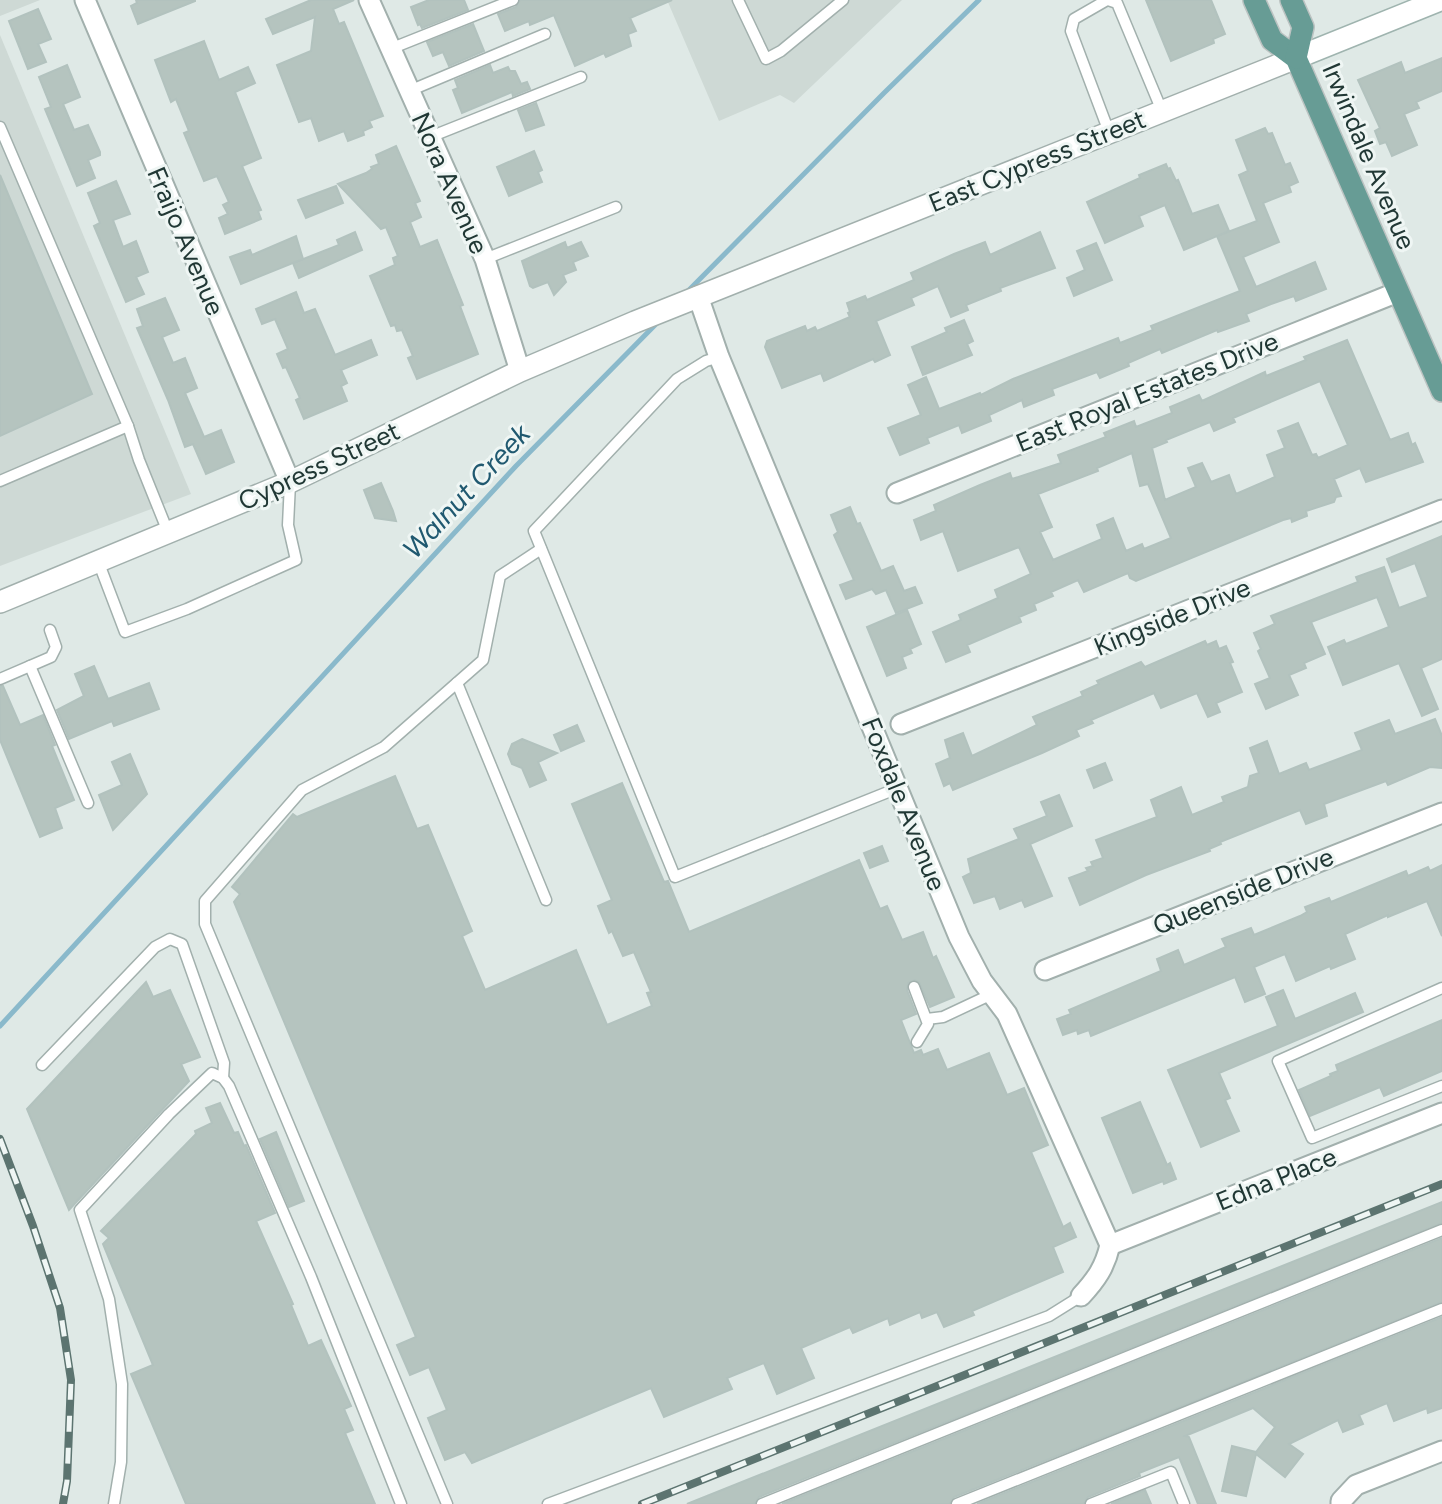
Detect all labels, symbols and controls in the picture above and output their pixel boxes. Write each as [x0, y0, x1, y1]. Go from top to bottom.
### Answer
street label: Irwindale Avenue [1315, 58, 1423, 254]
street label: East Cypress Street [924, 103, 1150, 219]
street label: Nora Avenue [405, 107, 495, 259]
street label: Fraijo Avenue [140, 162, 232, 320]
street label: East Royal Estates Drive [1011, 325, 1283, 459]
street label: Cypress Street [233, 415, 405, 517]
water label: Walnut Creek [395, 416, 538, 565]
street label: Kingside Drive [1089, 571, 1255, 663]
street label: Foxdale Avenue [855, 713, 953, 895]
street label: Queenside Drive [1148, 840, 1338, 942]
street label: Edna Place [1211, 1140, 1341, 1218]

